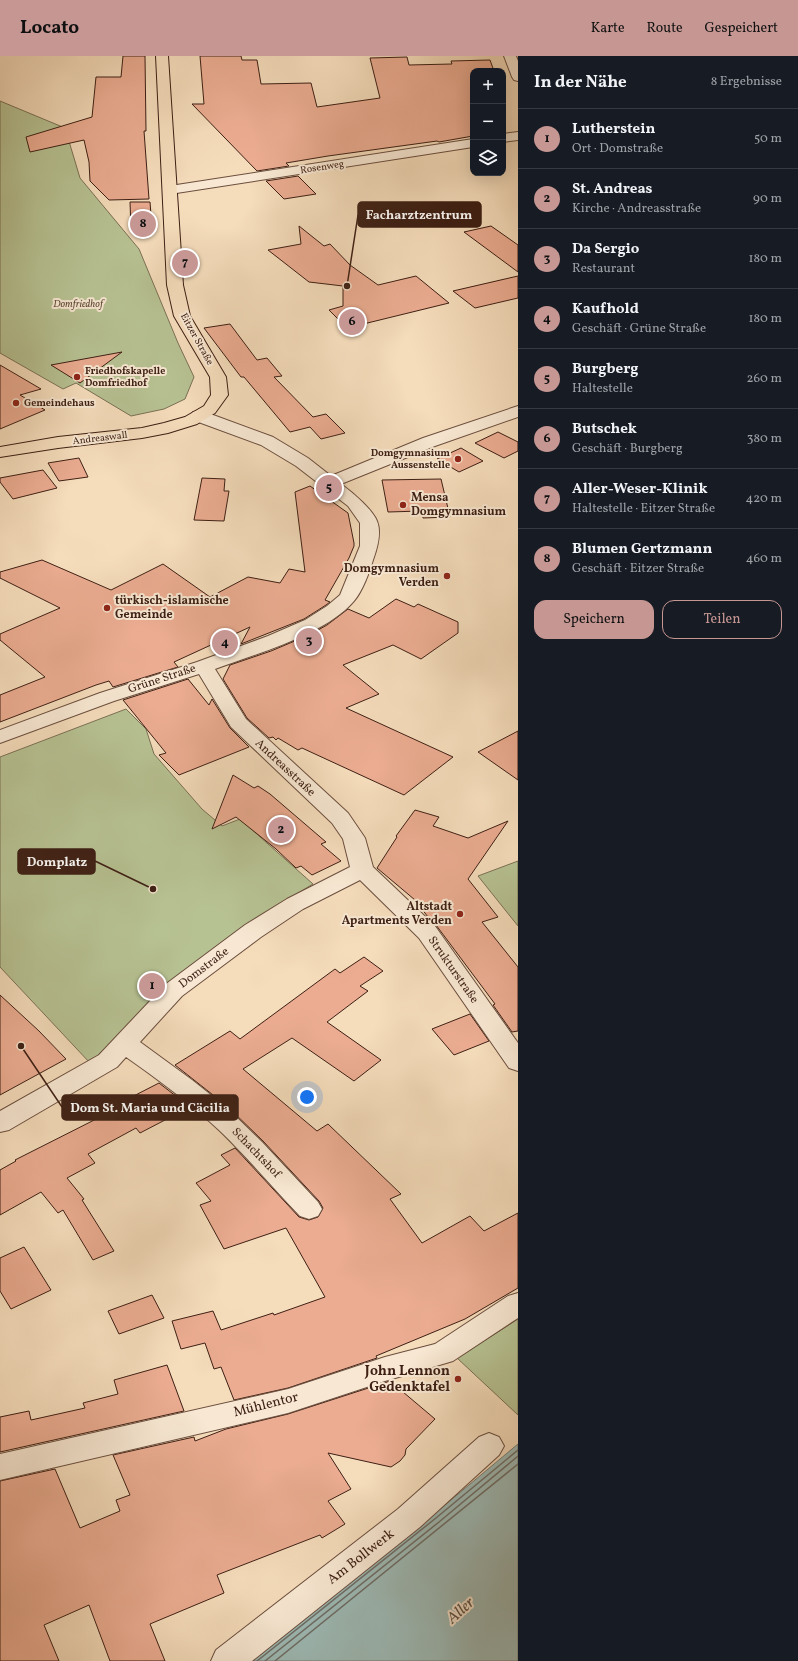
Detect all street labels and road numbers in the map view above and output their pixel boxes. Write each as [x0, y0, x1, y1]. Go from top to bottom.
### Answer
street label: Rosenweg [299, 157, 345, 177]
street label: Eitzer Straße [177, 311, 217, 368]
street label: Andreaswall [72, 428, 128, 448]
street label: Grüne Straße [126, 660, 198, 698]
street label: Andreasstraße [251, 736, 319, 800]
street label: Strukturstraße [424, 933, 482, 1007]
street label: Domstraße [176, 944, 233, 992]
street label: Schachtshof [228, 1124, 285, 1183]
street label: Mühlentor [232, 1388, 301, 1422]
street label: Am Bollwerk [324, 1525, 399, 1589]

